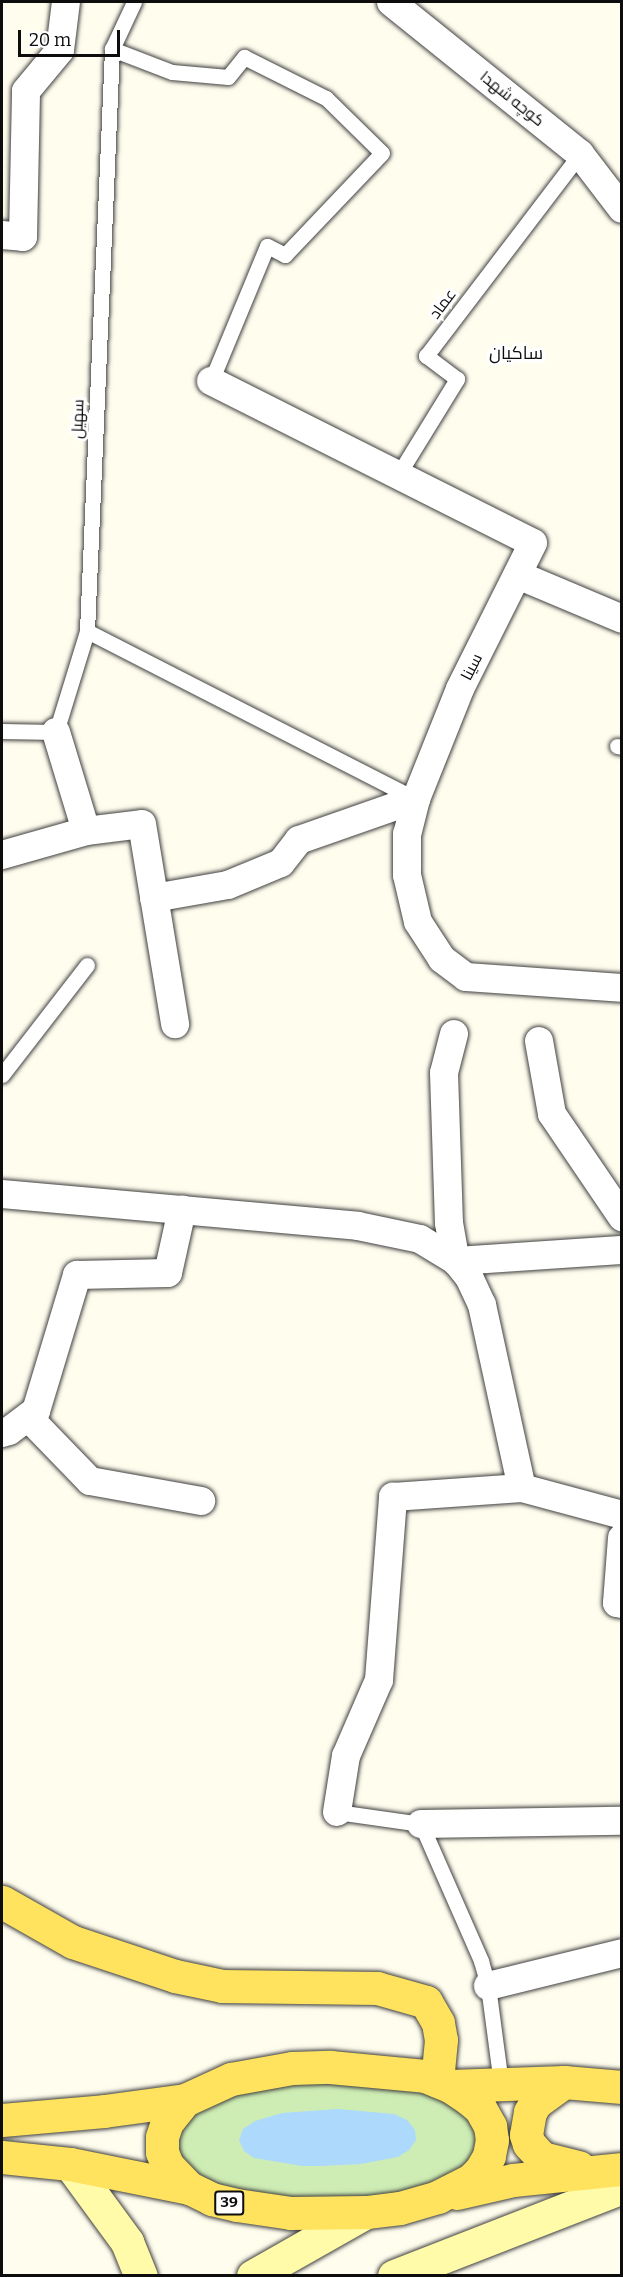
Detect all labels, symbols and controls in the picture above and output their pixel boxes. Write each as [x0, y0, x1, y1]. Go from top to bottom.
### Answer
scale bar [21, 18, 123, 56]
text: 20 m [29, 29, 71, 51]
street label: کوچه شهدا [476, 67, 548, 131]
street label: عماد [425, 285, 461, 323]
district label: ساکیان [489, 342, 543, 364]
street label: سهیل [68, 399, 88, 439]
street label: سینا [457, 650, 487, 684]
road number: 39 [214, 2191, 244, 2215]

